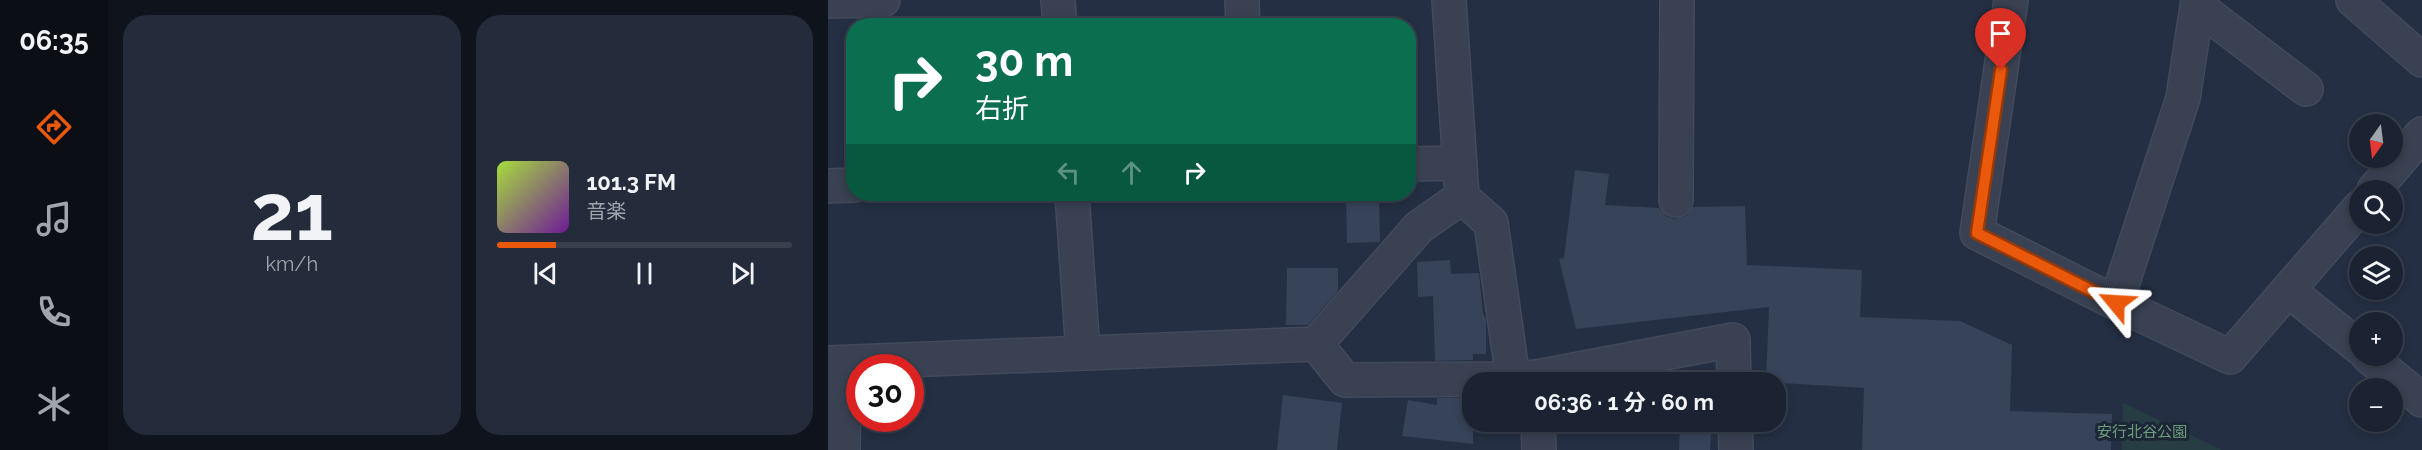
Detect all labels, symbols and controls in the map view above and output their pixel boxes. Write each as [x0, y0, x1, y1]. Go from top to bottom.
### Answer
pin [1975, 8, 2026, 70]
icon: arrive [1984, 17, 2017, 50]
text: 06:35 [19, 25, 89, 56]
text: 30 m [975, 37, 1073, 86]
icon: right [876, 42, 954, 120]
text: 右折 [975, 93, 1029, 124]
icon: directions [33, 106, 75, 148]
north arrow [2349, 114, 2403, 168]
map controls [2349, 114, 2403, 432]
icon: left [1052, 156, 1085, 189]
icon: ahead [1115, 156, 1148, 189]
icon: right [1178, 156, 1211, 189]
text: 21 [250, 167, 333, 258]
text: 101.3 FM [587, 169, 676, 195]
button: search [2349, 180, 2403, 234]
icon: music [33, 198, 75, 240]
text: 音楽 [587, 199, 627, 223]
button: layers [2349, 246, 2403, 300]
text: km/h [265, 252, 318, 276]
icon: previous [529, 257, 562, 290]
icon: pause [628, 257, 661, 290]
icon: next [726, 257, 759, 290]
position arrow [2084, 271, 2148, 335]
icon: phone [33, 291, 75, 333]
button: + [2349, 312, 2403, 366]
speed limit sign: 30 [846, 354, 924, 432]
button: − [2349, 378, 2403, 432]
icon: climate [33, 383, 75, 425]
text: 06:36 · 1 分 · 60 m [1534, 389, 1714, 415]
park label: 安行北谷公園 [2097, 423, 2187, 441]

